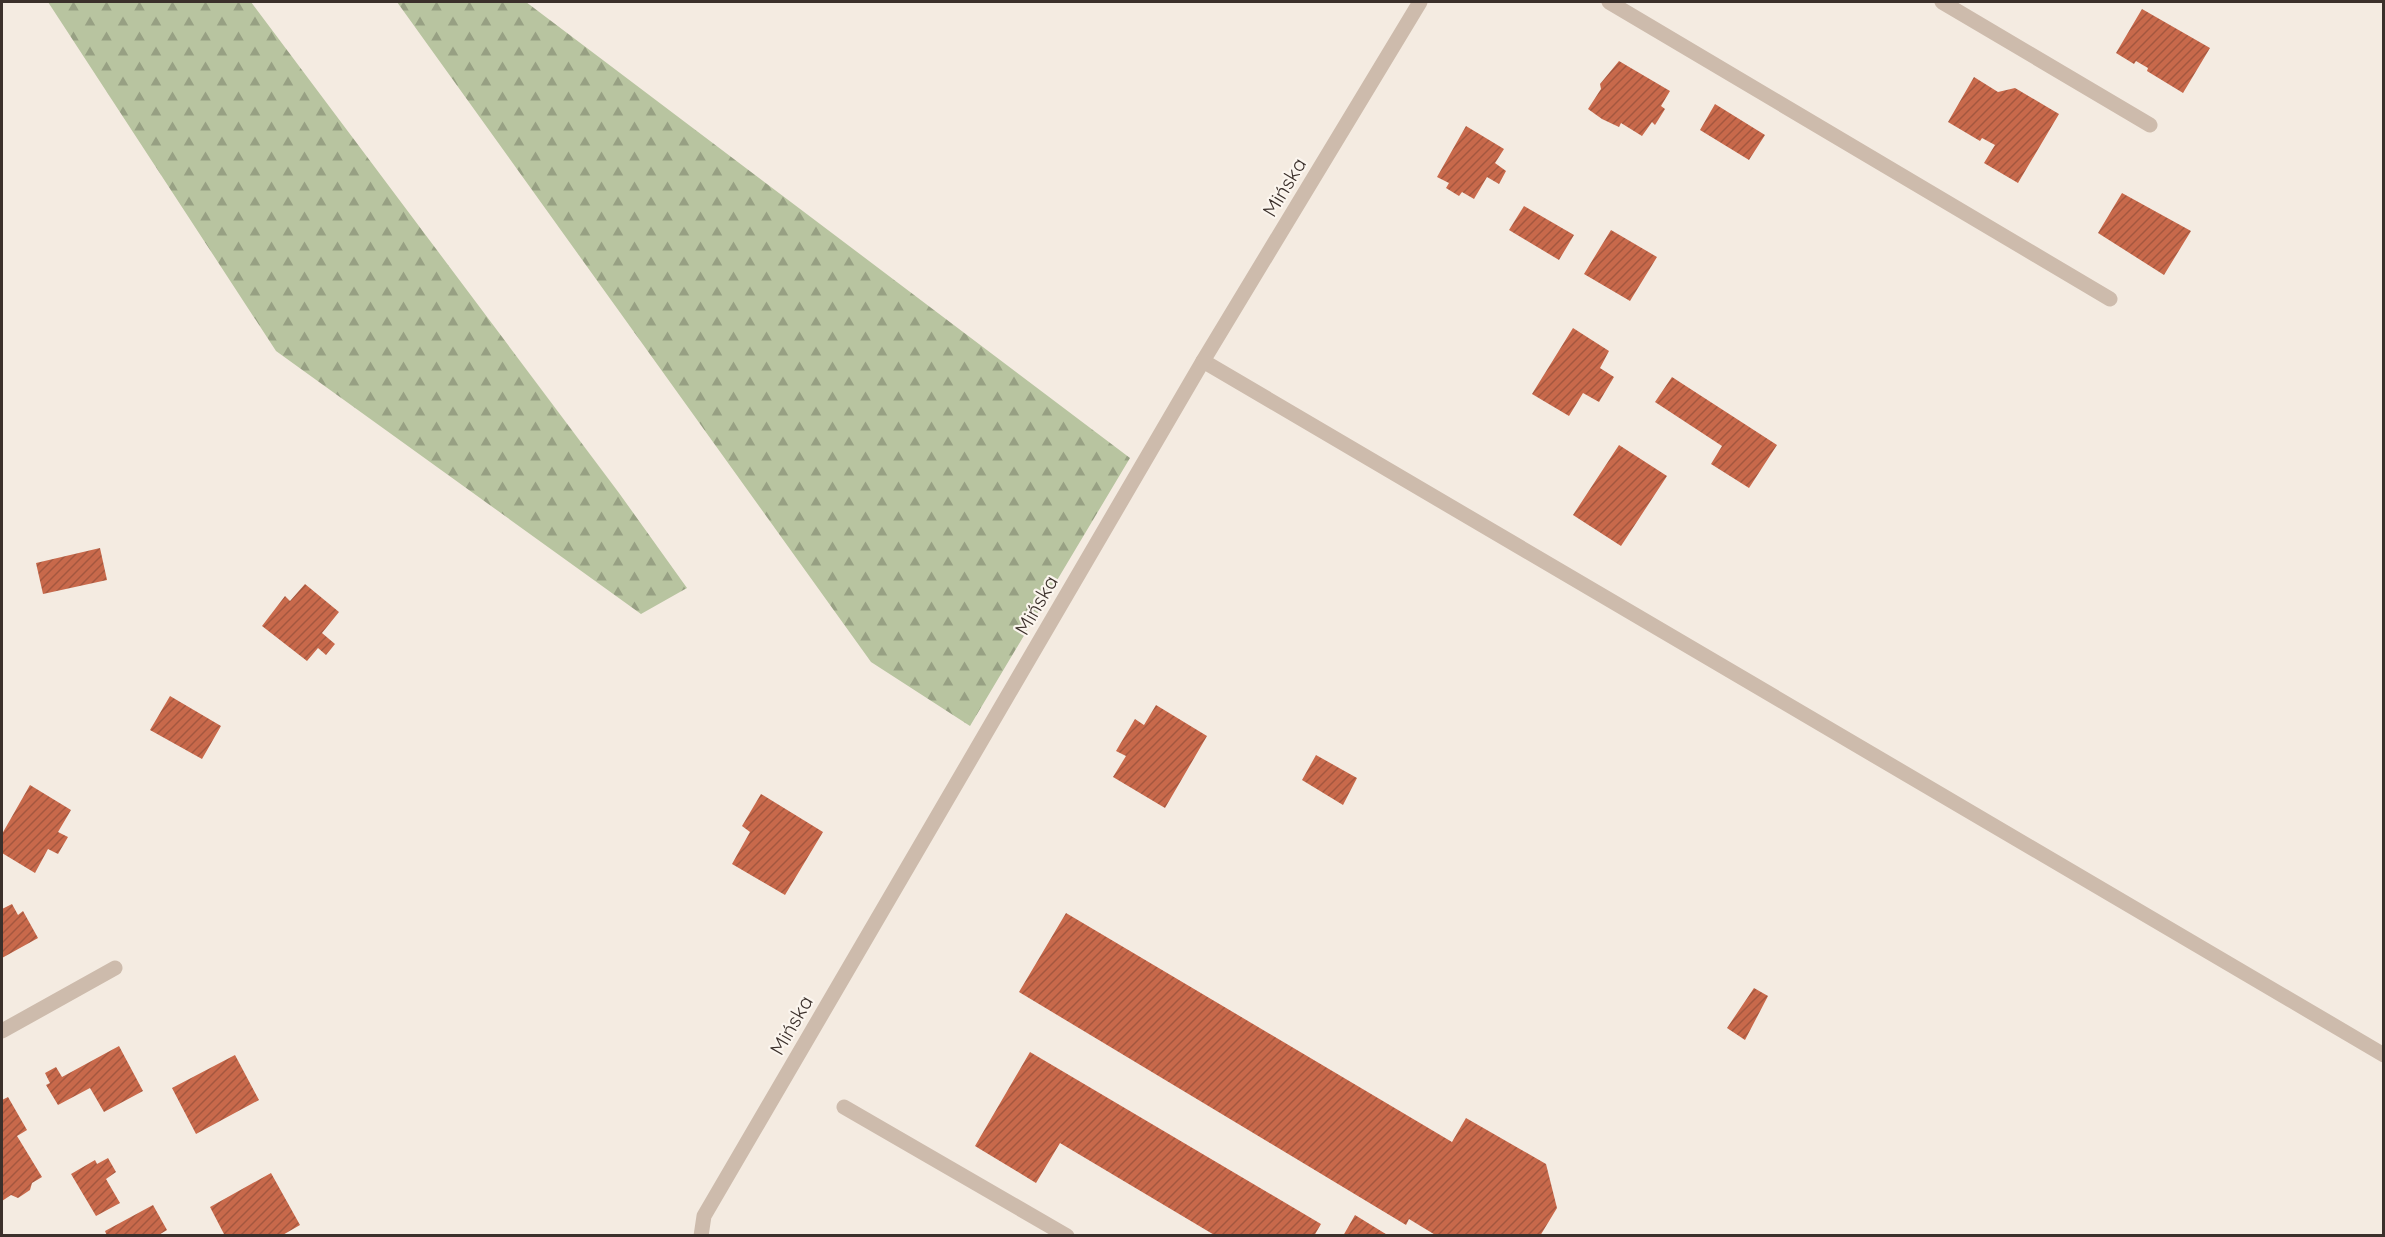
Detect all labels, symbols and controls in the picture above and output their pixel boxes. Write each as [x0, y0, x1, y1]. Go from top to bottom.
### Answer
street label: Mińska [1257, 153, 1311, 221]
street label: Mińska [1009, 571, 1063, 639]
street label: Mińska [764, 991, 818, 1059]

